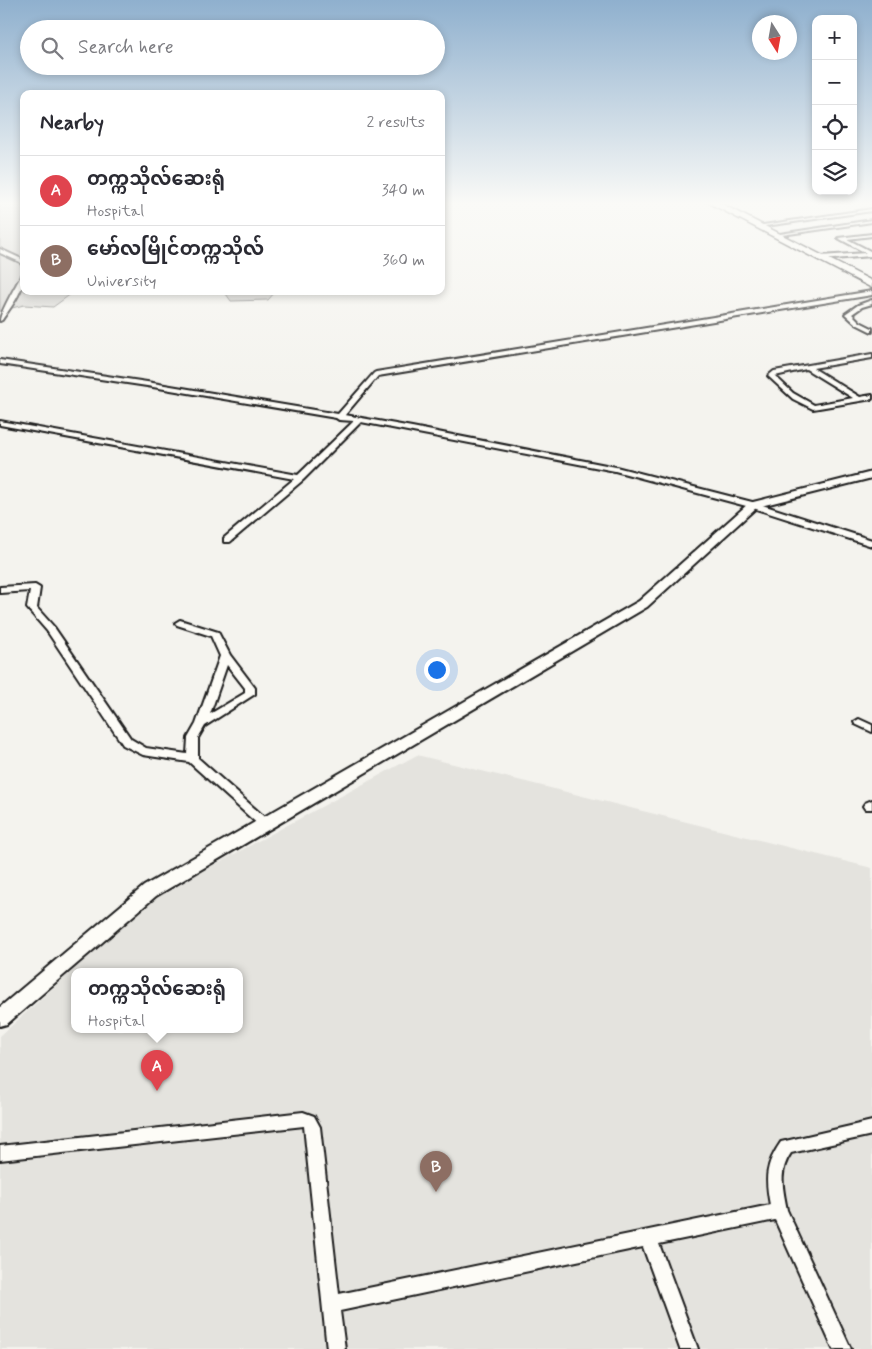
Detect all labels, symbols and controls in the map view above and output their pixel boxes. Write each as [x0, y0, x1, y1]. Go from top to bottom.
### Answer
north arrow [752, 15, 797, 60]
map controls [812, 15, 857, 195]
button: + [812, 15, 857, 60]
search box [20, 20, 445, 75]
icon: search [38, 34, 66, 62]
text: Search here [78, 35, 174, 60]
button: − [812, 60, 857, 105]
button: locate [812, 105, 857, 150]
text: Nearby [40, 109, 104, 137]
text: 2 results [367, 112, 425, 133]
button: layers [812, 150, 857, 195]
text: တက္ကသိုလ်ဆေးရုံ [87, 167, 225, 192]
text: A [51, 180, 61, 201]
text: 340 m [381, 180, 425, 201]
text: Hospital [87, 201, 144, 222]
text: မော်လမြိုင်တက္ကသိုလ် [87, 237, 264, 262]
text: B [51, 250, 61, 271]
text: 360 m [382, 250, 425, 271]
text: University [87, 271, 157, 292]
your location [424, 657, 450, 683]
popup [71, 968, 243, 1033]
text: တက္ကသိုလ်ဆေးရုံ [88, 977, 226, 1002]
text: Hospital [88, 1011, 145, 1032]
pin: A [141, 1050, 173, 1091]
pin: B [420, 1151, 452, 1192]

